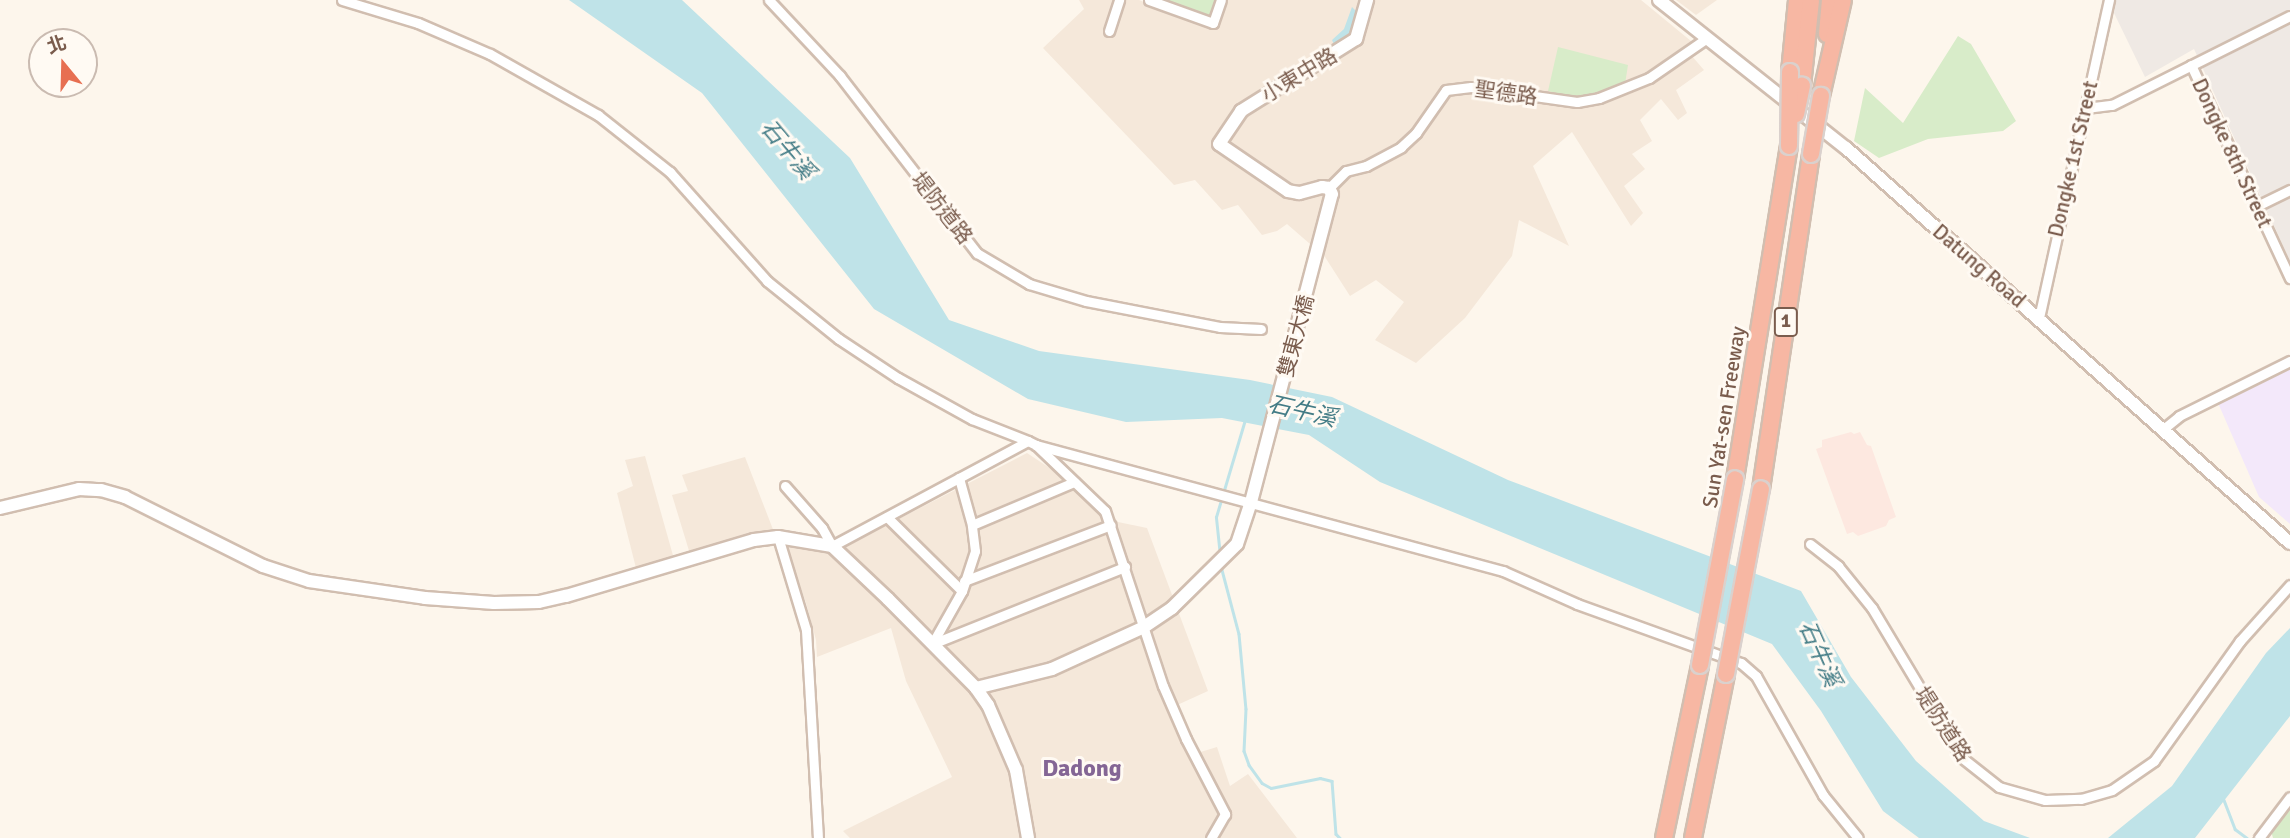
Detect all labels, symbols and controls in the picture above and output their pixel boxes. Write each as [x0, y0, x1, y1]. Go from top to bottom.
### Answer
north arrow [28, 28, 98, 98]
text: 北 [44, 31, 70, 59]
street label: 小東中路 [1257, 43, 1341, 107]
street label: Dongke 8th Street [2186, 74, 2278, 232]
street label: 聖德路 [1473, 76, 1539, 110]
street label: Dongke 1st Street [2043, 78, 2103, 240]
water label: 石牛溪 [754, 115, 820, 185]
street label: 堤防道路 [906, 167, 978, 249]
street label: Datung Road [1927, 219, 2031, 313]
street label: 雙東大橋 [1273, 292, 1319, 380]
road number: 1 [1774, 306, 1798, 338]
street label: Sun Yat-sen Freeway [1697, 324, 1751, 510]
water label: 石牛溪 [1265, 391, 1339, 433]
water label: 石牛溪 [1792, 617, 1846, 691]
street label: 堤防道路 [1910, 682, 1976, 766]
district label: Dadong [1042, 755, 1122, 783]

